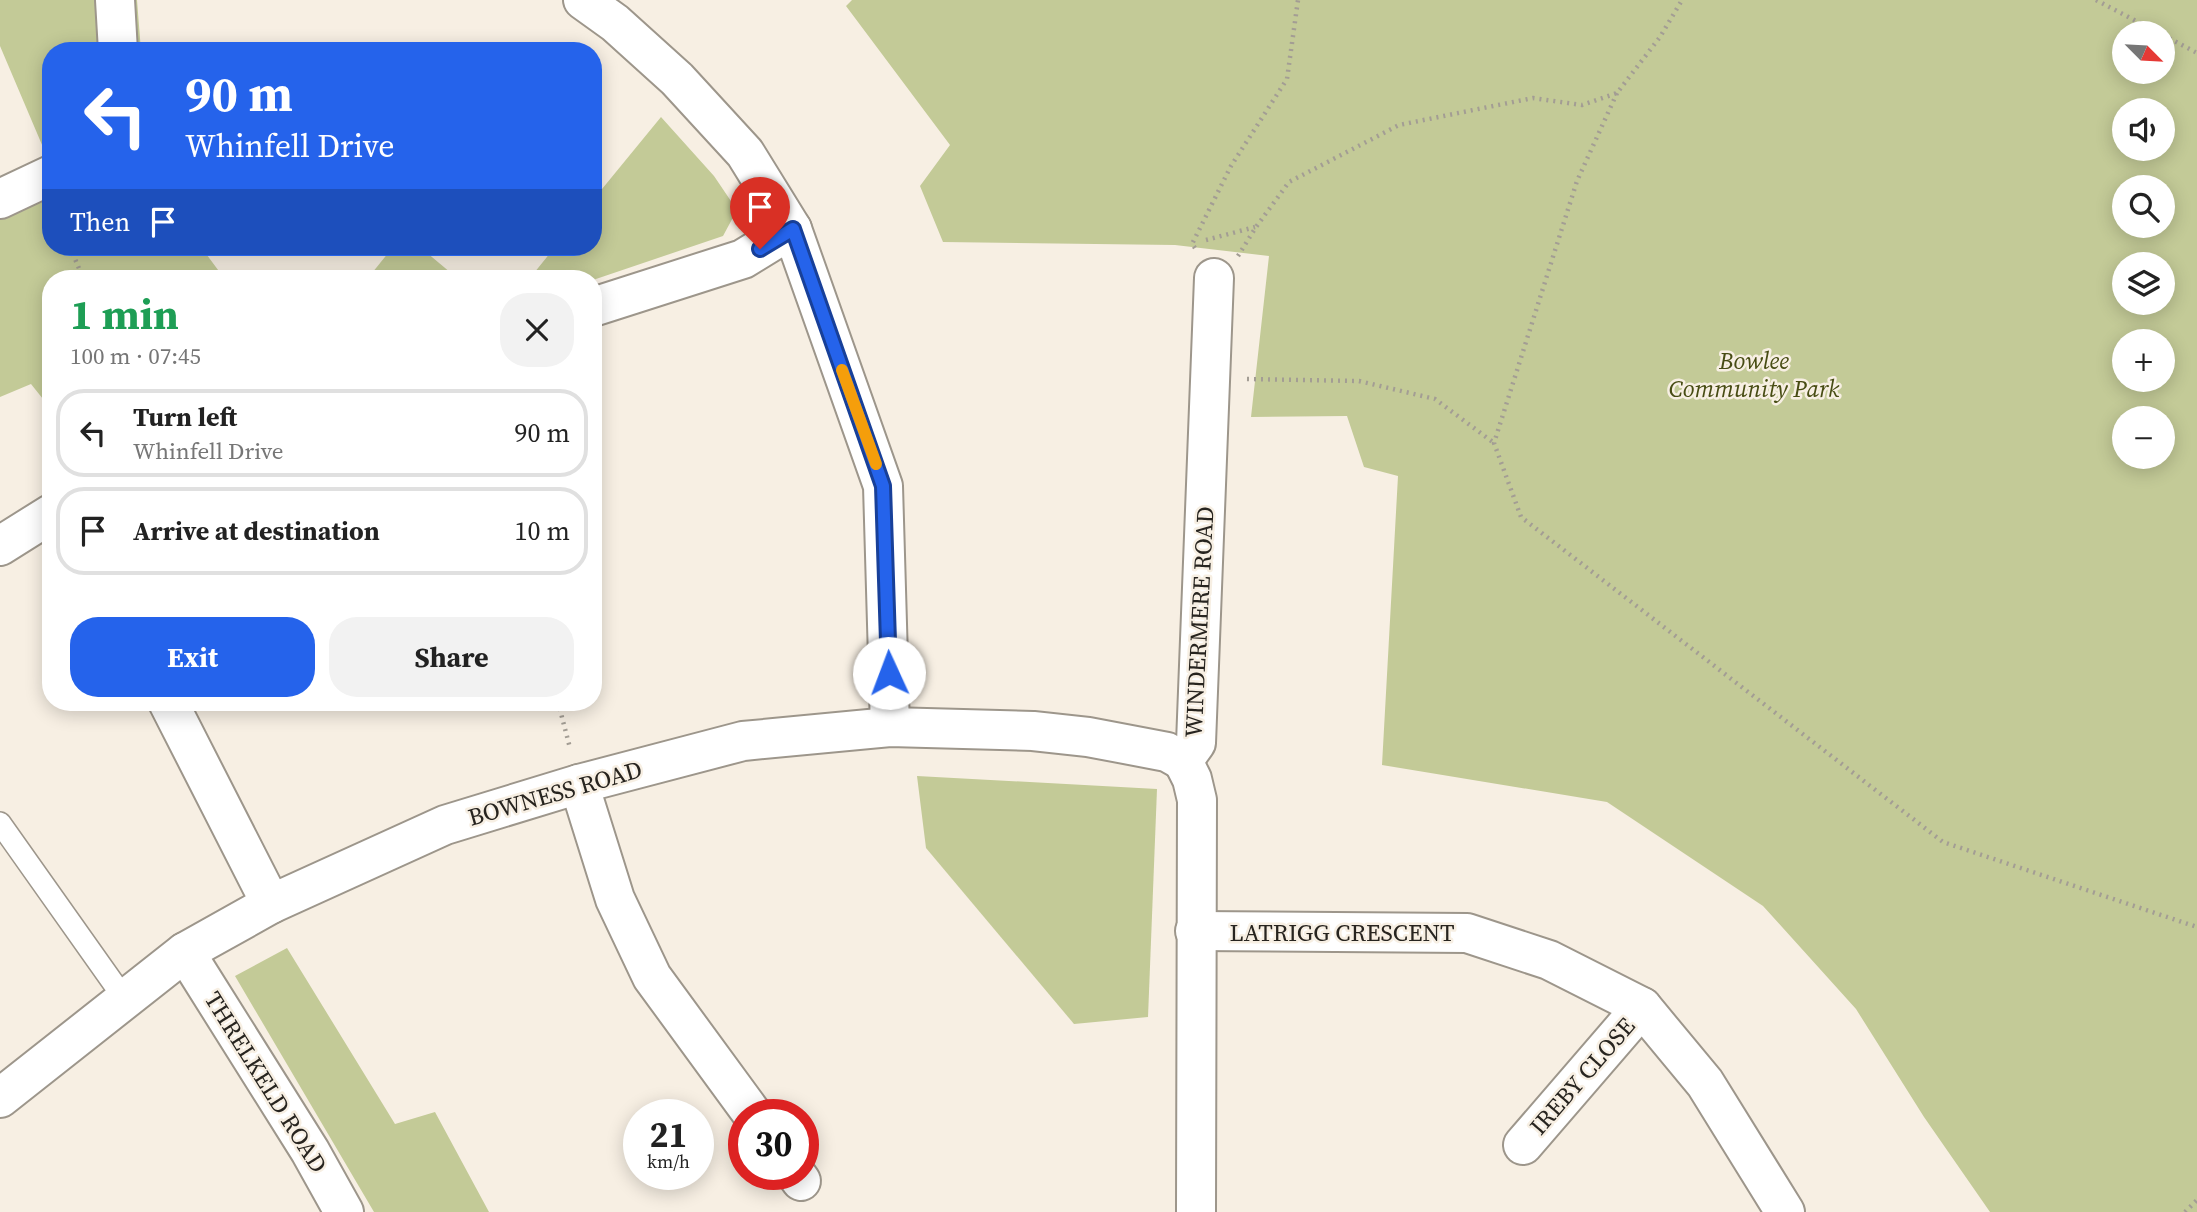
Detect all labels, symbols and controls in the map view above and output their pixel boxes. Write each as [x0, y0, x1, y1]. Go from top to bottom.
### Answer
north arrow [2112, 21, 2175, 84]
map controls [2112, 21, 2175, 469]
text: 90 m [185, 60, 293, 127]
icon: left [70, 70, 161, 161]
button: sound [2112, 98, 2175, 161]
text: Whinfell Drive [185, 124, 394, 168]
button: search [2112, 175, 2175, 238]
pin [730, 177, 790, 249]
icon: arrive [741, 188, 779, 226]
icon: arrive [144, 203, 182, 241]
text: Then [70, 204, 130, 240]
button: layers [2112, 252, 2175, 315]
text: 1 min [70, 285, 179, 343]
button: close [500, 293, 574, 367]
button: + [2112, 329, 2175, 392]
text: 100 m · 07:45 [70, 340, 201, 372]
park label: Bowlee Community Park [1669, 344, 1840, 405]
text: Turn left [133, 399, 237, 435]
button: − [2112, 406, 2175, 469]
icon: left [74, 414, 112, 452]
text: 90 m [515, 415, 570, 451]
text: Whinfell Drive [133, 435, 284, 467]
street label: WINDERMERE ROAD [1176, 506, 1222, 738]
icon: arrive [74, 512, 112, 550]
text: Arrive at destination [133, 513, 380, 549]
text: 10 m [515, 513, 570, 549]
button: Exit [70, 617, 315, 697]
button: Share [329, 617, 574, 697]
position arrow [852, 636, 926, 710]
street label: BOWNESS ROAD [464, 752, 646, 834]
street label: LATRIGG CRESCENT [1229, 916, 1455, 949]
street label: THRELKELD ROAD [197, 985, 335, 1179]
street label: IREBY CLOSE [1522, 1010, 1642, 1142]
speed limit sign: 30 [728, 1099, 819, 1190]
text: 21 [650, 1111, 687, 1159]
text: km/h [647, 1149, 690, 1174]

